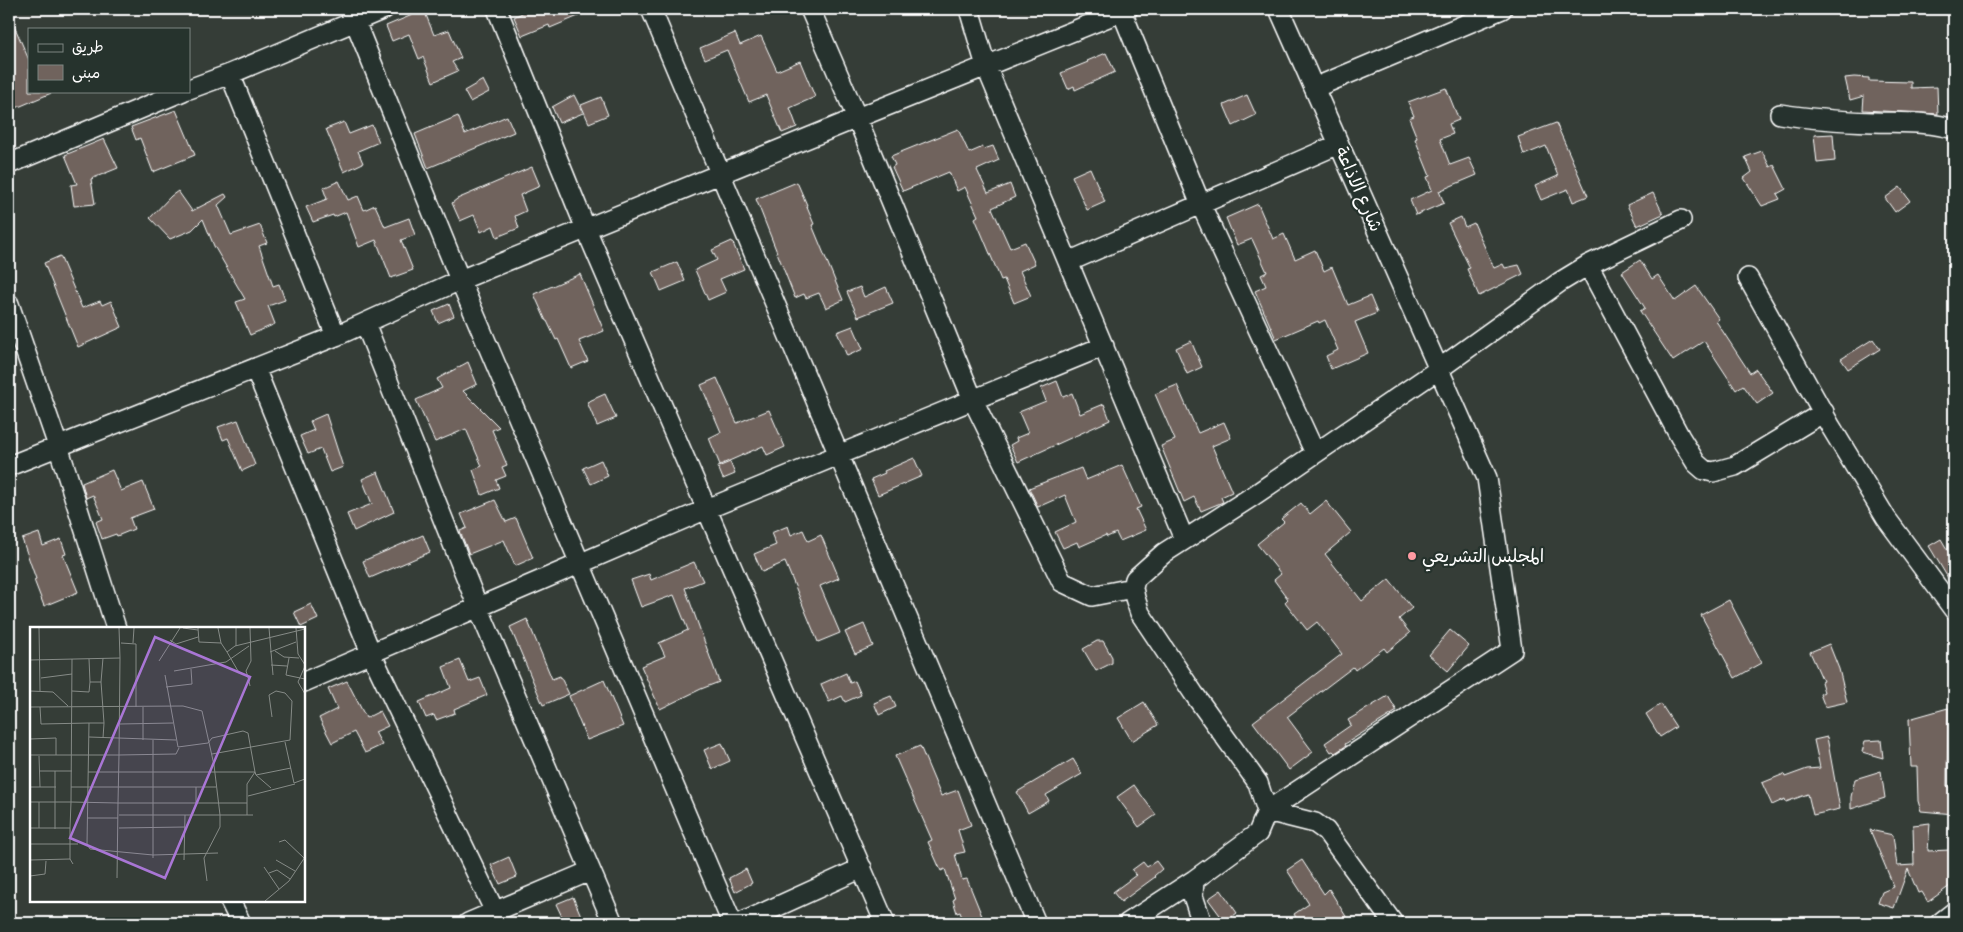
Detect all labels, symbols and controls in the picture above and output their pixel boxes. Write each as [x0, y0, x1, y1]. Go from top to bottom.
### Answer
legend [28, 28, 190, 92]
text: طريق [72, 38, 104, 56]
text: مبنى [72, 64, 100, 83]
street label: شارع الاذاعة [1330, 143, 1388, 235]
place label: المجلس التشريعي [1422, 545, 1544, 572]
marker: المجلس التشريعي [1406, 550, 1418, 562]
inset map [30, 627, 305, 902]

